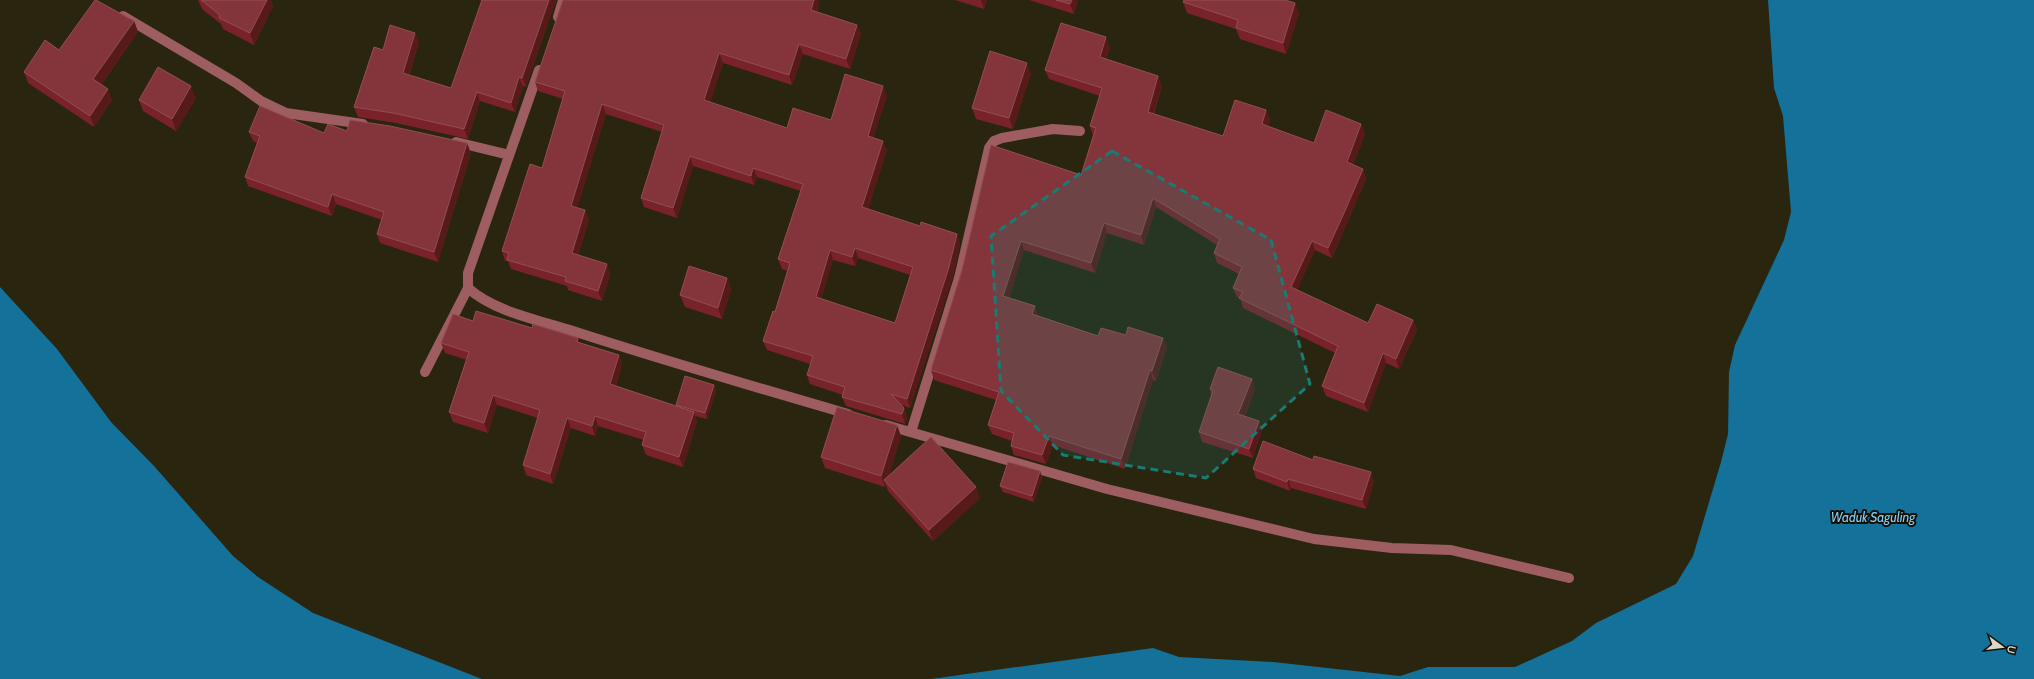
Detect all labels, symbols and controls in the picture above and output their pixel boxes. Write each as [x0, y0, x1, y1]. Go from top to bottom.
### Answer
water label: Waduk Saguling [1831, 509, 1916, 525]
north arrow [1982, 627, 2022, 667]
text: U [2004, 644, 2019, 655]

